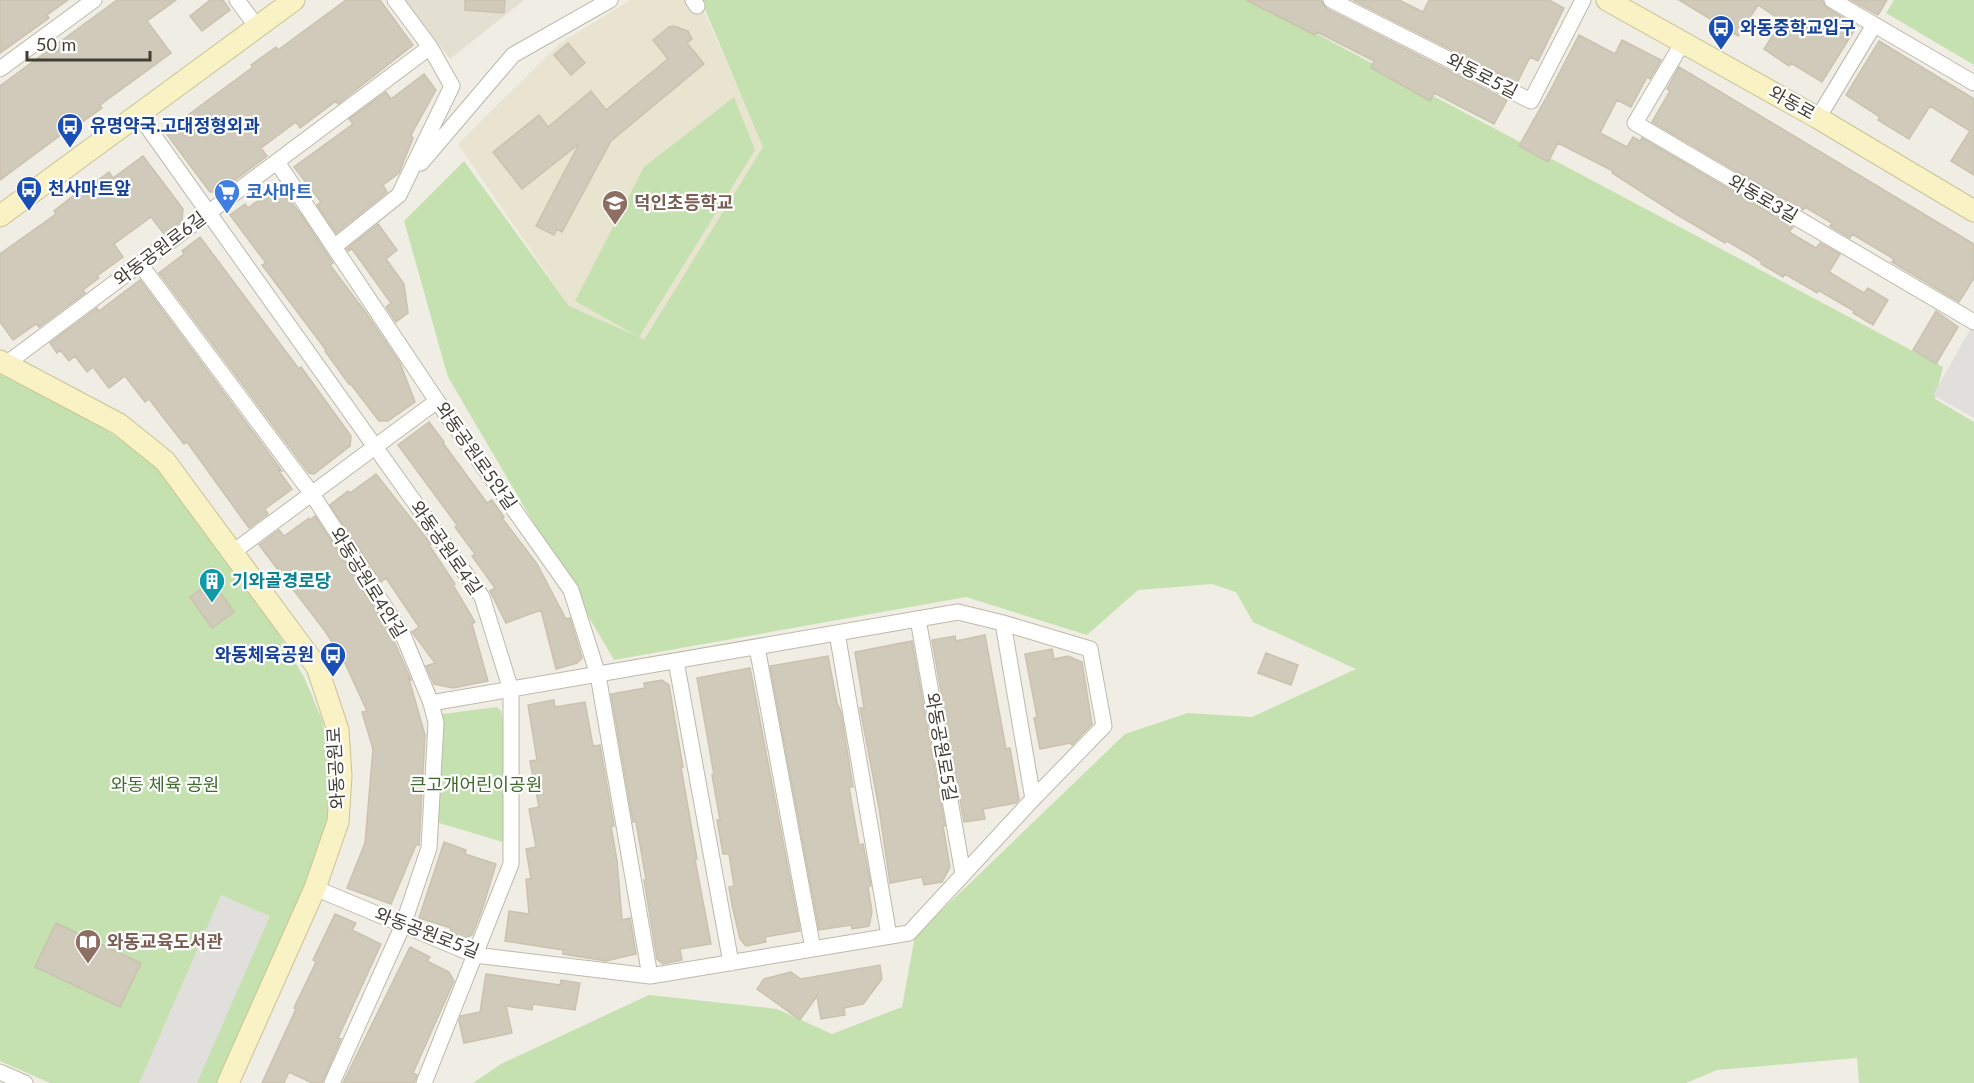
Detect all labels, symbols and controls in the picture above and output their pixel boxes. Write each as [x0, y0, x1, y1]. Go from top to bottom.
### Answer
bus stop icon: 와동중학교입구 [1706, 13, 1736, 51]
place label: 와동중학교입구 [1740, 16, 1856, 38]
scale bar [27, 24, 150, 62]
text: 50 m [36, 33, 76, 55]
street label: 와동로5길 [1443, 48, 1522, 102]
street label: 와동로 [1765, 80, 1820, 124]
bus stop icon: 유명약국.고대정형외과 [55, 111, 85, 149]
place label: 유명약국.고대정형외과 [90, 114, 260, 136]
street label: 와동로3길 [1725, 169, 1802, 227]
bus stop icon: 천사마트앞 [14, 174, 44, 212]
place label: 천사마트앞 [48, 177, 131, 199]
supermarket icon: 코사마트 [212, 177, 242, 215]
place label: 코사마트 [246, 180, 312, 202]
school or university icon: 덕인초등학교 [600, 188, 630, 226]
place label: 덕인초등학교 [634, 191, 733, 213]
street label: 와동공원로6길 [109, 206, 210, 290]
street label: 와동공원로5안길 [432, 397, 522, 513]
street label: 와동공원로4길 [406, 496, 487, 599]
street label: 와동공원로4안길 [326, 523, 412, 642]
building icon: 기와골경로당 [197, 566, 227, 604]
place label: 기와골경로당 [232, 569, 331, 591]
bus stop icon: 와동체육공원 [318, 640, 348, 678]
place label: 와동체육공원 [215, 643, 314, 665]
street label: 와동공원로5길 [922, 691, 962, 803]
street label: 와동공원로 [322, 726, 348, 810]
park label: 와동 체육 공원 [111, 773, 219, 795]
park label: 큰고개어린이공원 [410, 773, 542, 795]
street label: 와동공원로5길 [372, 902, 483, 962]
library icon: 와동교육도서관 [73, 927, 103, 965]
place label: 와동교육도서관 [107, 930, 223, 952]

